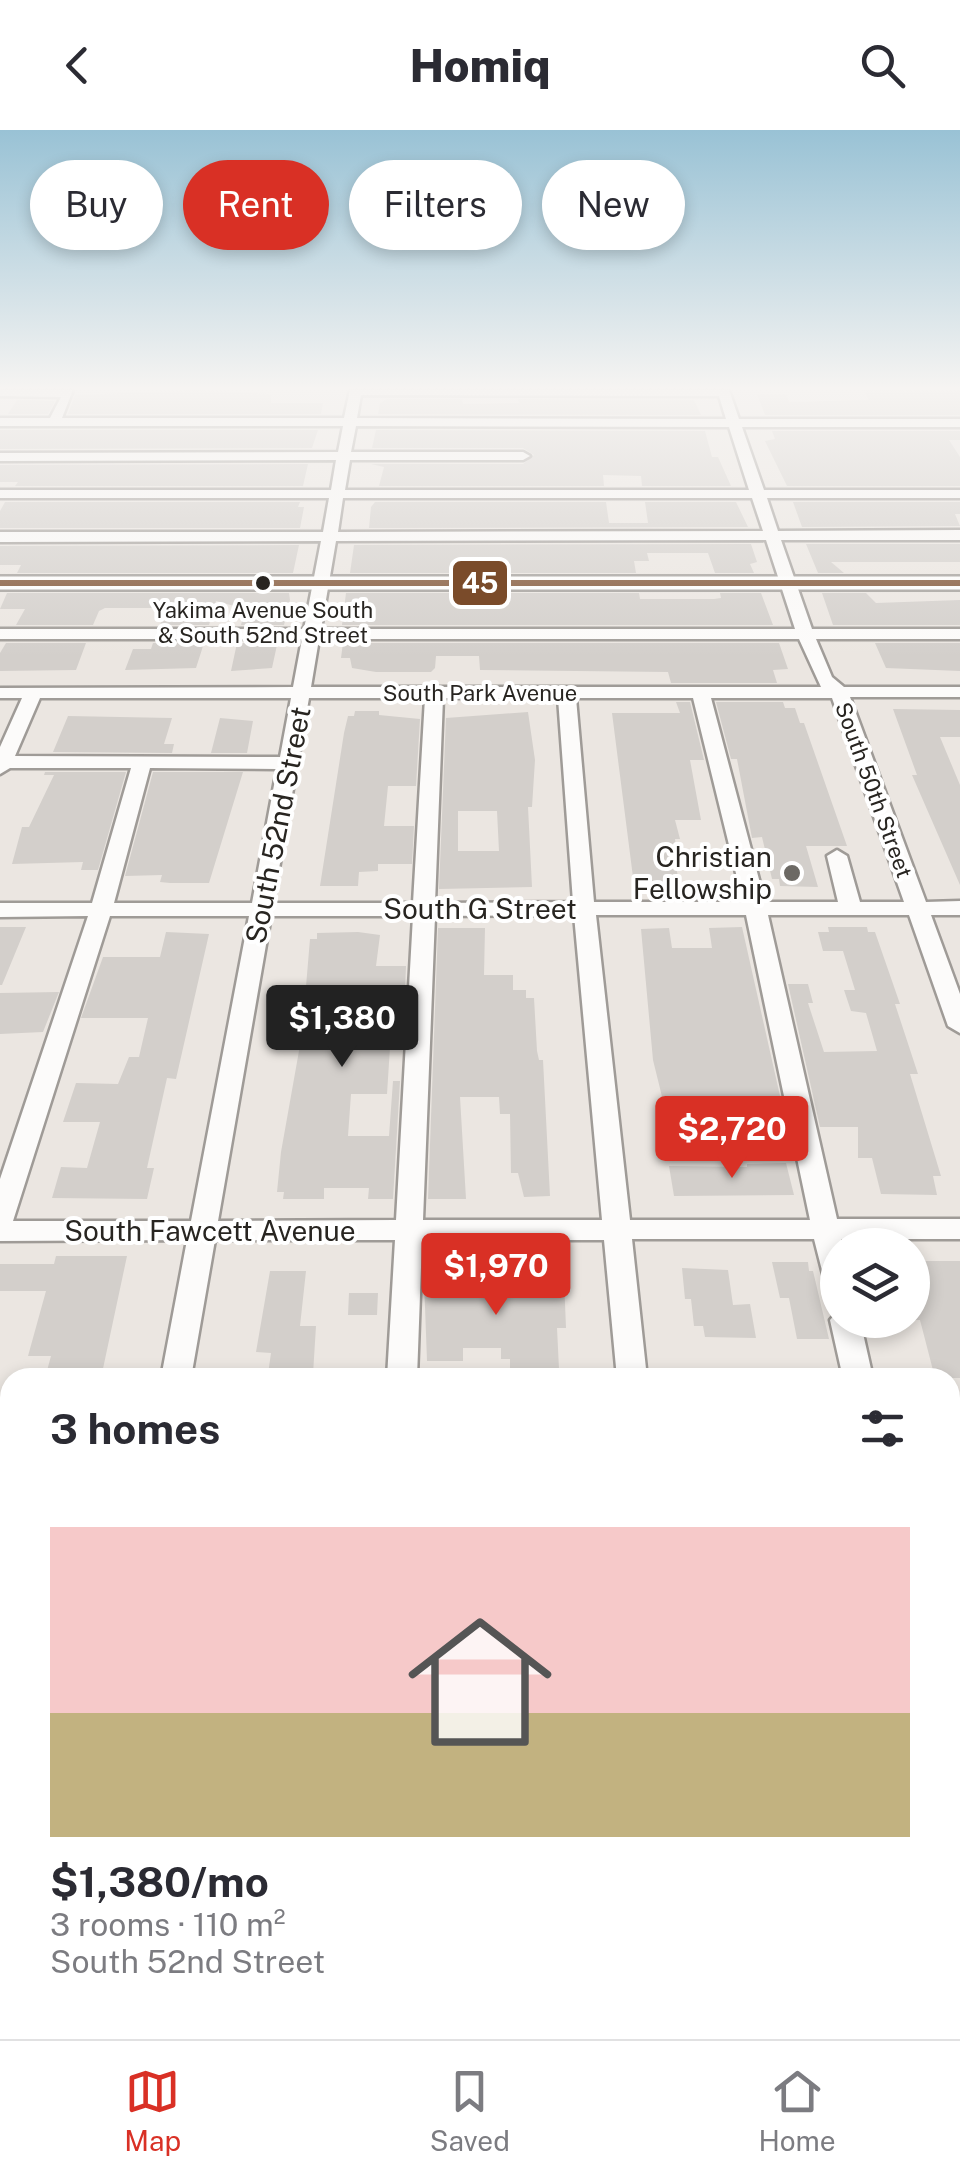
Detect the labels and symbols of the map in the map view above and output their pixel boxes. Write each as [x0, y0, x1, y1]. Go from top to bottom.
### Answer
line badge: 45 [451, 559, 509, 607]
text: 45 [462, 566, 498, 599]
marker: Yakima Avenue South & South 52nd Street [253, 573, 273, 593]
place label: Yakima Avenue South & South 52nd Street [153, 597, 373, 648]
street label: South Park Avenue [383, 680, 577, 706]
street label: South 50th Street [830, 699, 918, 881]
street label: South 52nd Street [238, 704, 317, 946]
place label: Christian Fellowship [633, 840, 772, 905]
marker: Christian Fellowship [781, 862, 803, 884]
street label: South G Street [383, 892, 577, 925]
pin: $1,380 [261, 985, 423, 1070]
pin: $2,720 [651, 1096, 813, 1181]
street label: South Fawcett Avenue [64, 1214, 356, 1247]
pin: $1,970 [415, 1233, 577, 1318]

